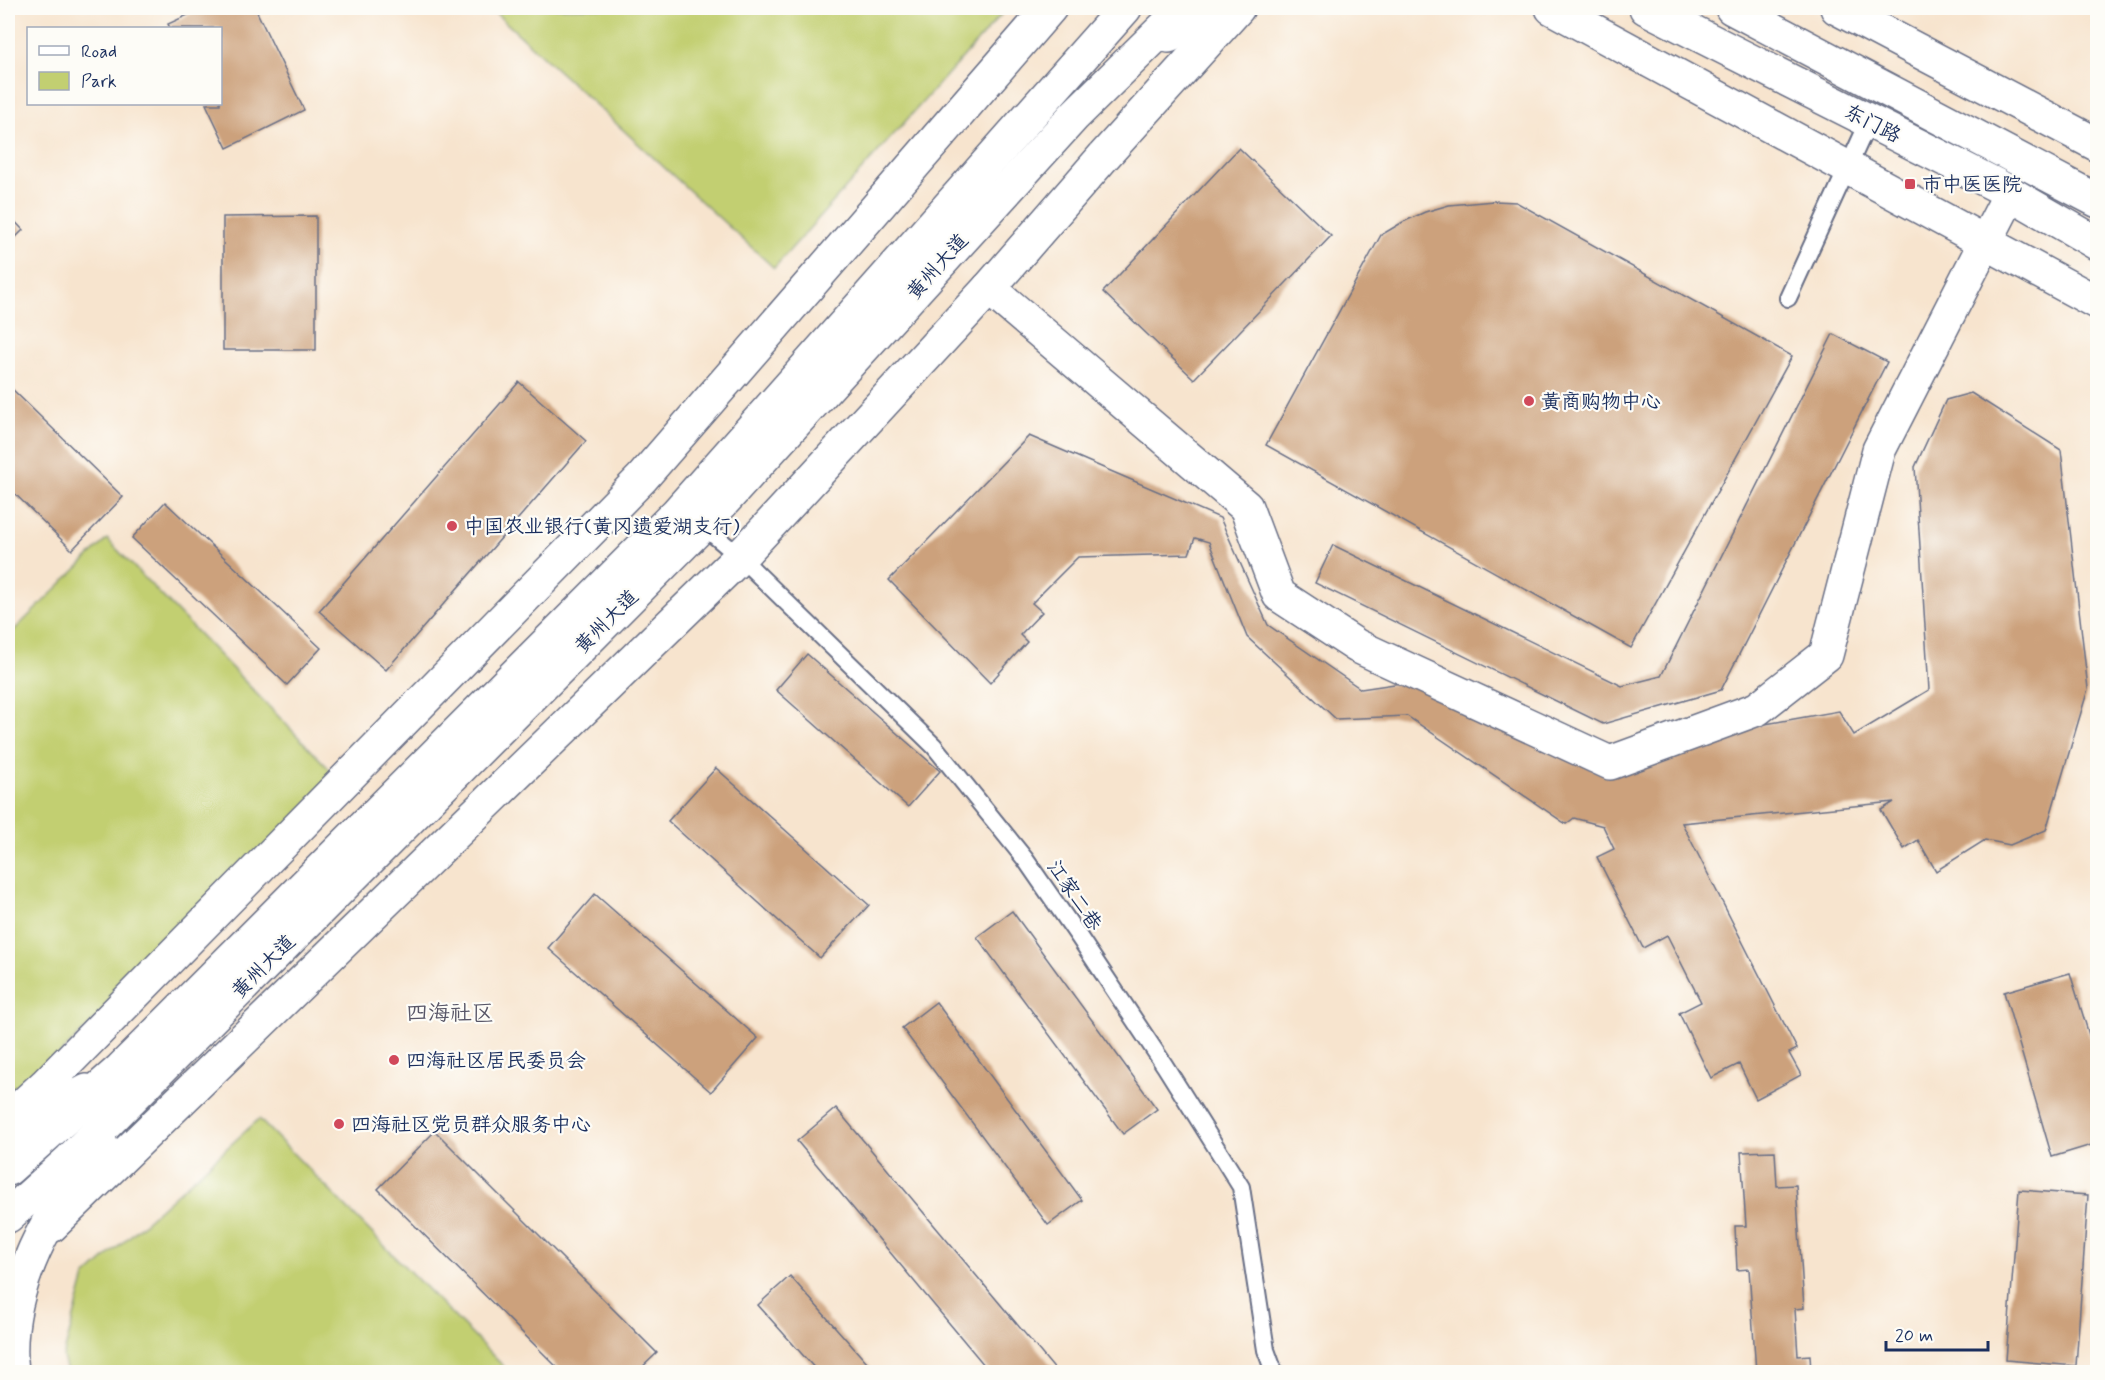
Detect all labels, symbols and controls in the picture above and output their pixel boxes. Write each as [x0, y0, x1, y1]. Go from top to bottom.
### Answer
legend [27, 27, 222, 105]
text: Road [81, 40, 117, 64]
text: Park [81, 70, 117, 94]
street label: 东门路 [1839, 99, 1906, 150]
place label: 市中医医院 [1922, 172, 2022, 199]
marker: 市中医医院 [1903, 177, 1917, 191]
street label: 黄州大道 [901, 228, 975, 306]
place label: 黄商购物中心 [1541, 389, 1661, 416]
marker: 黄商购物中心 [1522, 394, 1536, 408]
place label: 中国农业银行(黄冈遗爱湖支行) [464, 514, 740, 541]
marker: 中国农业银行(黄冈遗爱湖支行) [445, 519, 459, 533]
street label: 黄州大道 [569, 584, 645, 660]
street label: 江家二巷 [1040, 855, 1108, 937]
street label: 黄州大道 [226, 929, 302, 1005]
district label: 四海社区 [406, 1000, 494, 1028]
place label: 四海社区居民委员会 [406, 1048, 586, 1075]
marker: 四海社区居民委员会 [387, 1053, 401, 1067]
place label: 四海社区党员群众服务中心 [351, 1112, 591, 1139]
marker: 四海社区党员群众服务中心 [332, 1117, 346, 1131]
scale bar [1886, 1314, 1988, 1352]
text: 20 m [1895, 1324, 1933, 1348]

